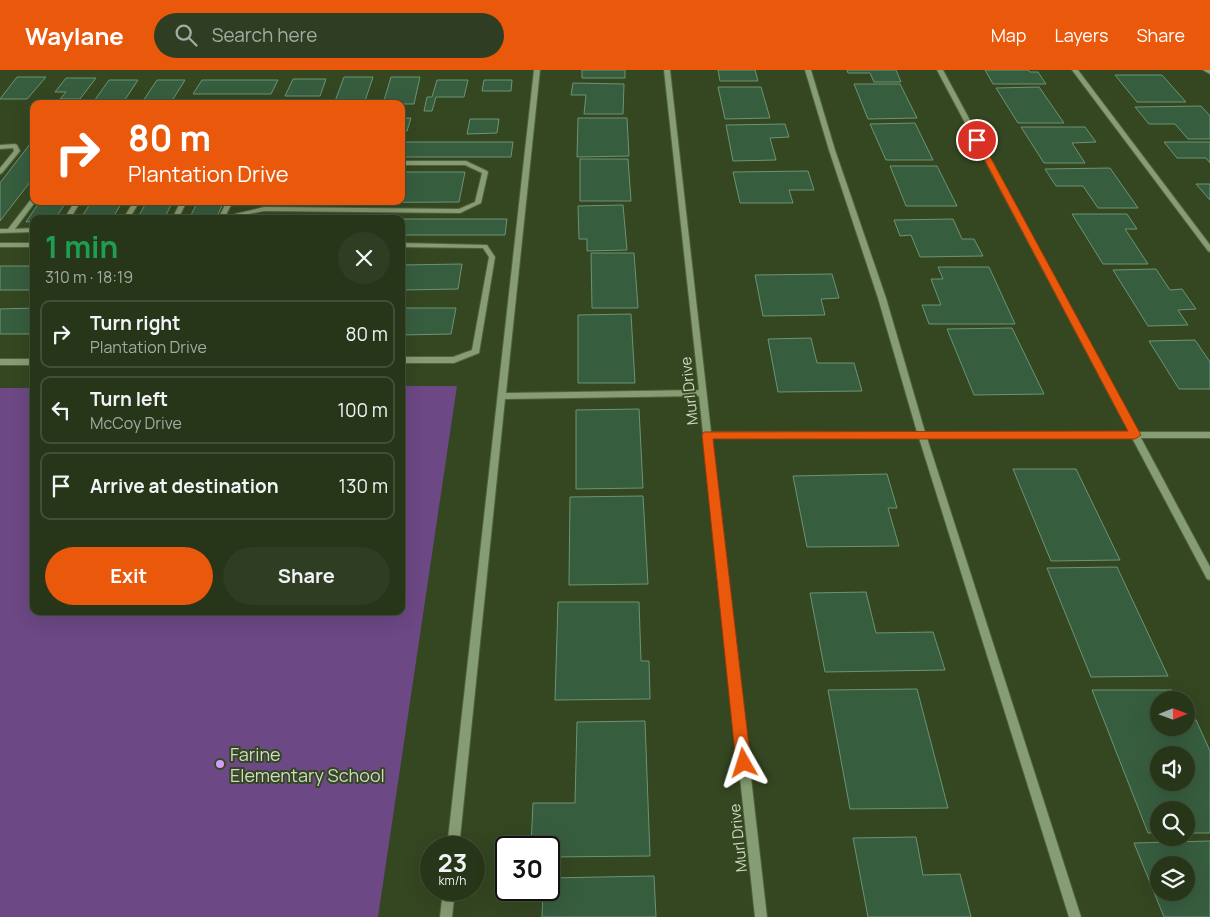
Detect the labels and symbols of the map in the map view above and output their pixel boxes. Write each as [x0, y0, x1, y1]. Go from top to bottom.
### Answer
pin [956, 119, 998, 161]
street label: Murl Drive [675, 356, 703, 426]
north arrow [1150, 691, 1195, 736]
position arrow [717, 736, 769, 788]
place label: Farine Elementary School [230, 742, 385, 787]
marker: Farine Elementary School [214, 758, 226, 770]
street label: Murl Drive [724, 803, 752, 873]
speed limit sign: 30 [495, 836, 560, 901]

